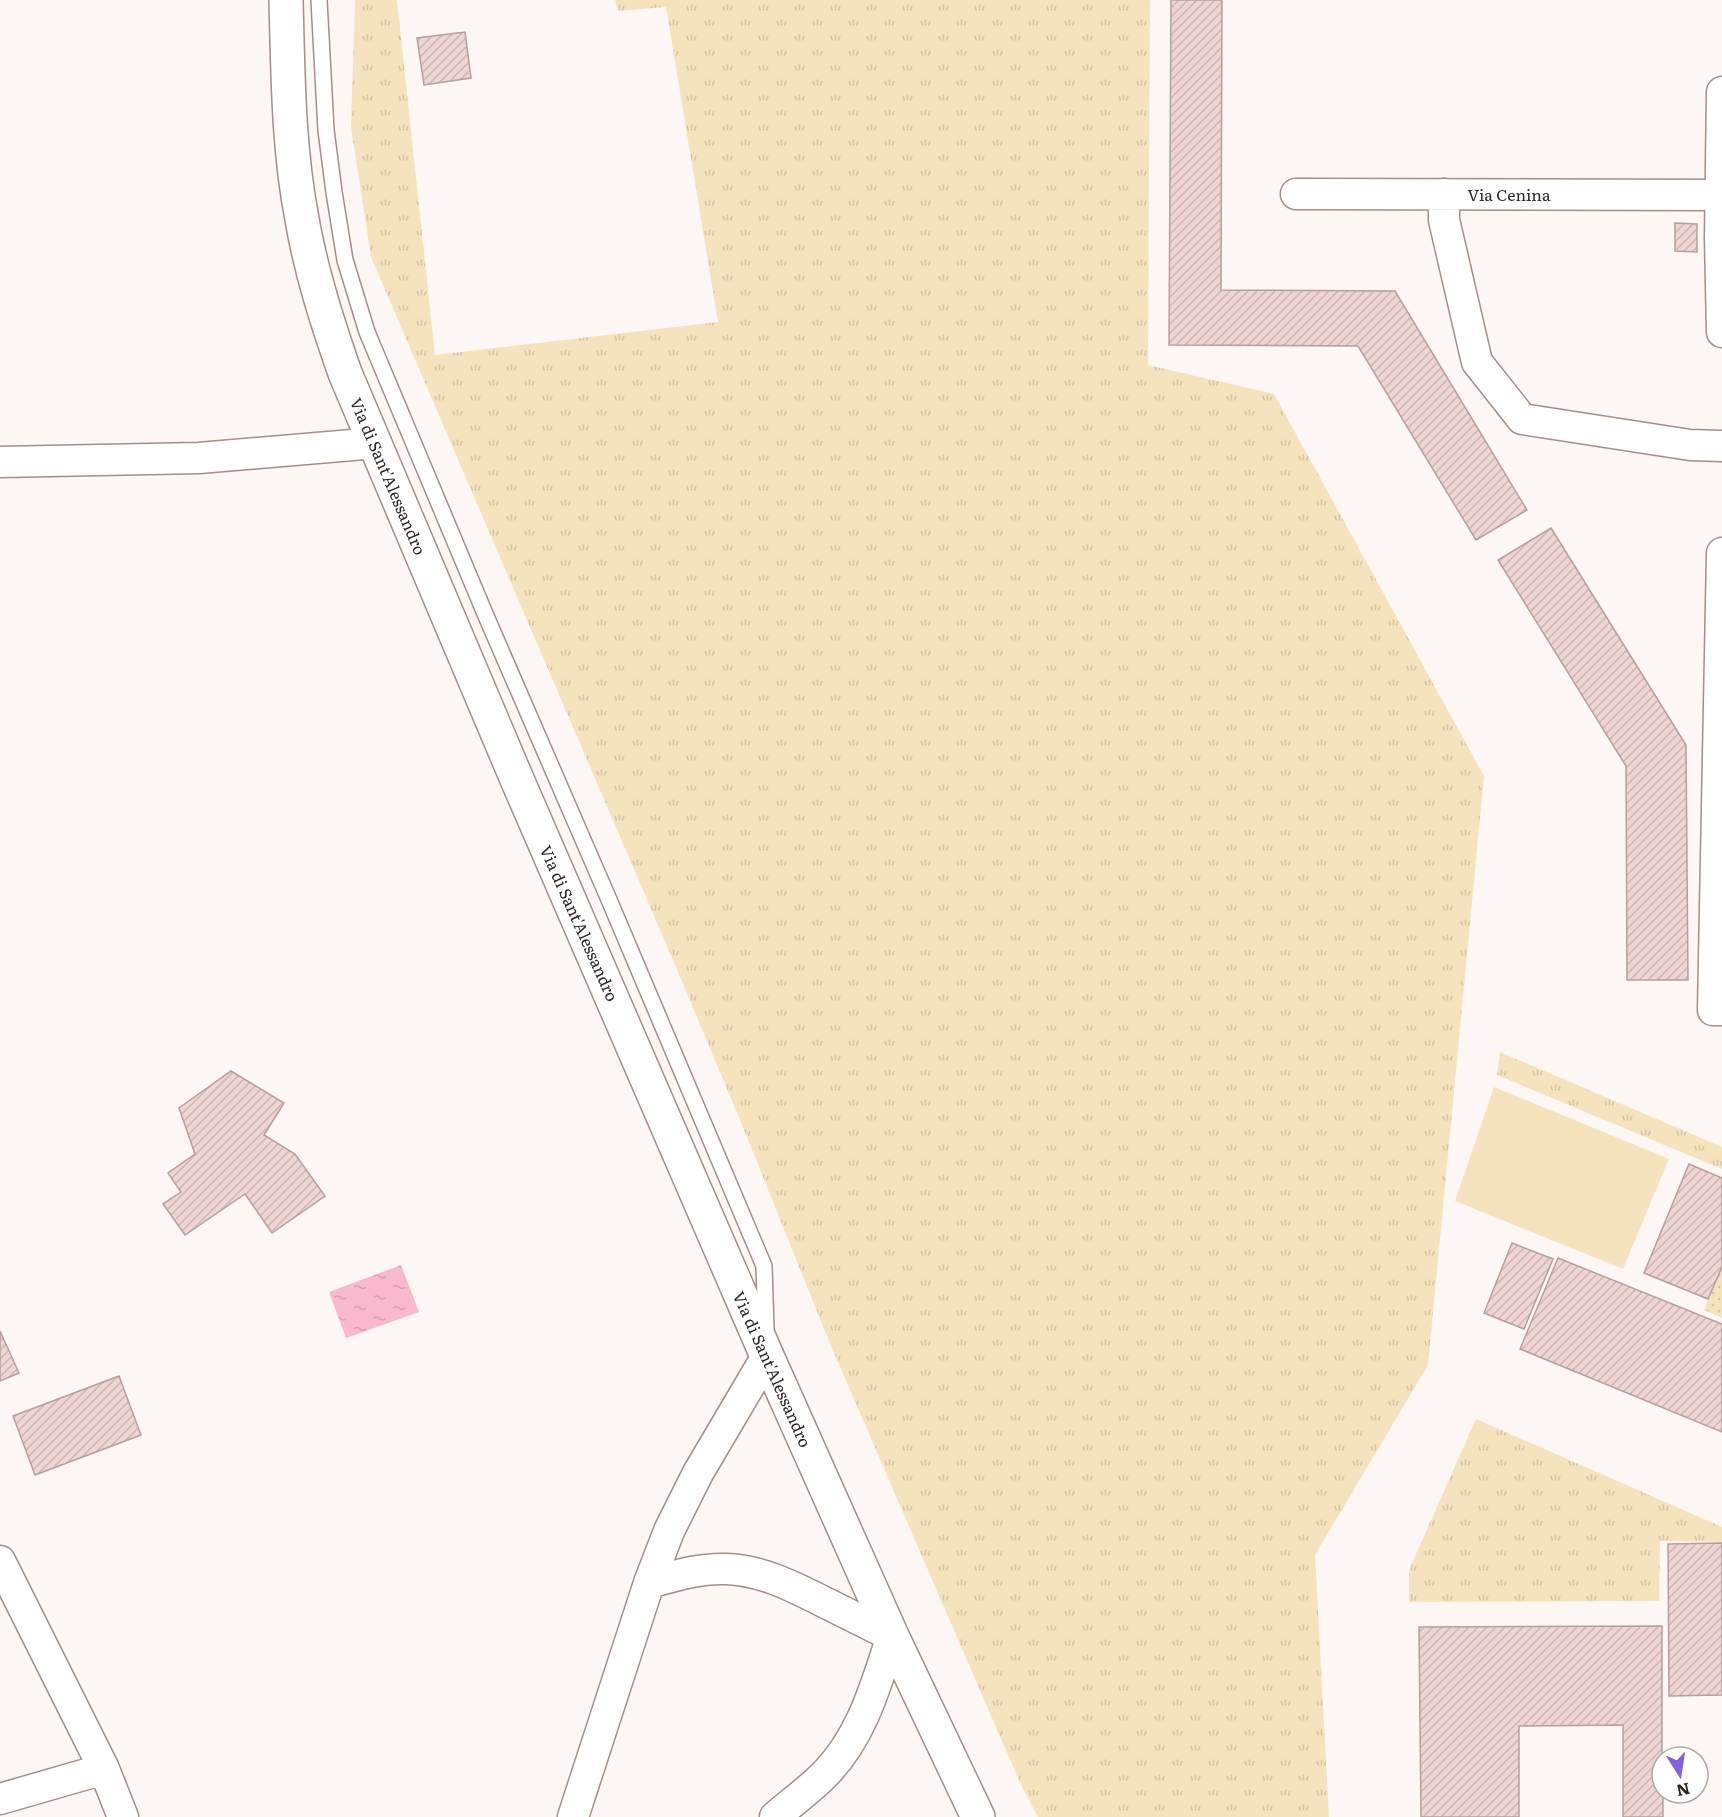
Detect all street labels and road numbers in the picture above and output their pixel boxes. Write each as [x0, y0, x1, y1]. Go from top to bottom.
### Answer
street label: Via Cenina [1467, 182, 1551, 206]
street label: Via di Sant'Alessandro [345, 394, 433, 558]
street label: Via di Sant'Alessandro [535, 841, 625, 1005]
street label: Via di Sant'Alessandro [728, 1287, 818, 1451]

